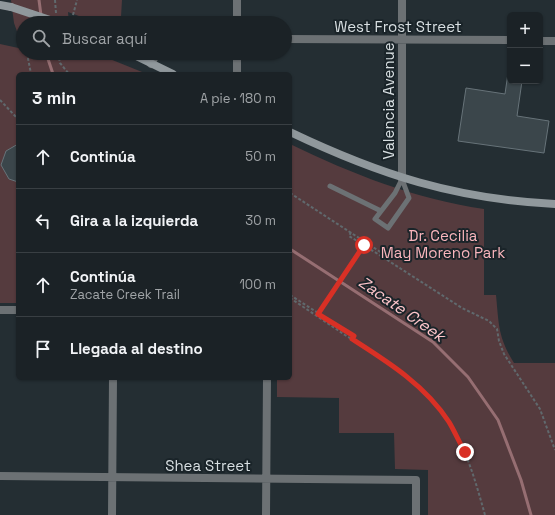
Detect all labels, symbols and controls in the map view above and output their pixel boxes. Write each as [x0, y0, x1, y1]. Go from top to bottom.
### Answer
map controls [507, 12, 543, 84]
button: + [507, 12, 543, 48]
search box [16, 16, 292, 60]
street label: West Frost Street [334, 17, 462, 36]
icon: search [30, 27, 52, 49]
text: Buscar aquí [62, 29, 147, 48]
street label: Valencia Avenue [379, 42, 398, 160]
button: − [507, 48, 543, 84]
text: 3 min [32, 87, 76, 109]
text: A pie · 180 m [200, 90, 276, 107]
icon: ahead [32, 146, 54, 168]
text: Continúa [70, 147, 136, 166]
text: 50 m [245, 148, 276, 165]
icon: left [32, 210, 54, 232]
text: Gira a la izquierda [70, 211, 198, 230]
text: 30 m [245, 212, 276, 229]
park label: Dr. Cecilia May Moreno Park [381, 226, 505, 262]
route start [355, 236, 373, 254]
text: Continúa [70, 267, 136, 286]
water label: Zacate Creek [355, 272, 451, 348]
icon: ahead [32, 274, 54, 296]
text: 100 m [239, 276, 276, 293]
text: Zacate Creek Trail [70, 286, 180, 303]
icon: arrive [32, 338, 54, 360]
text: Llegada al destino [70, 339, 203, 358]
route end [456, 443, 474, 461]
street label: Shea Street [165, 456, 251, 475]

